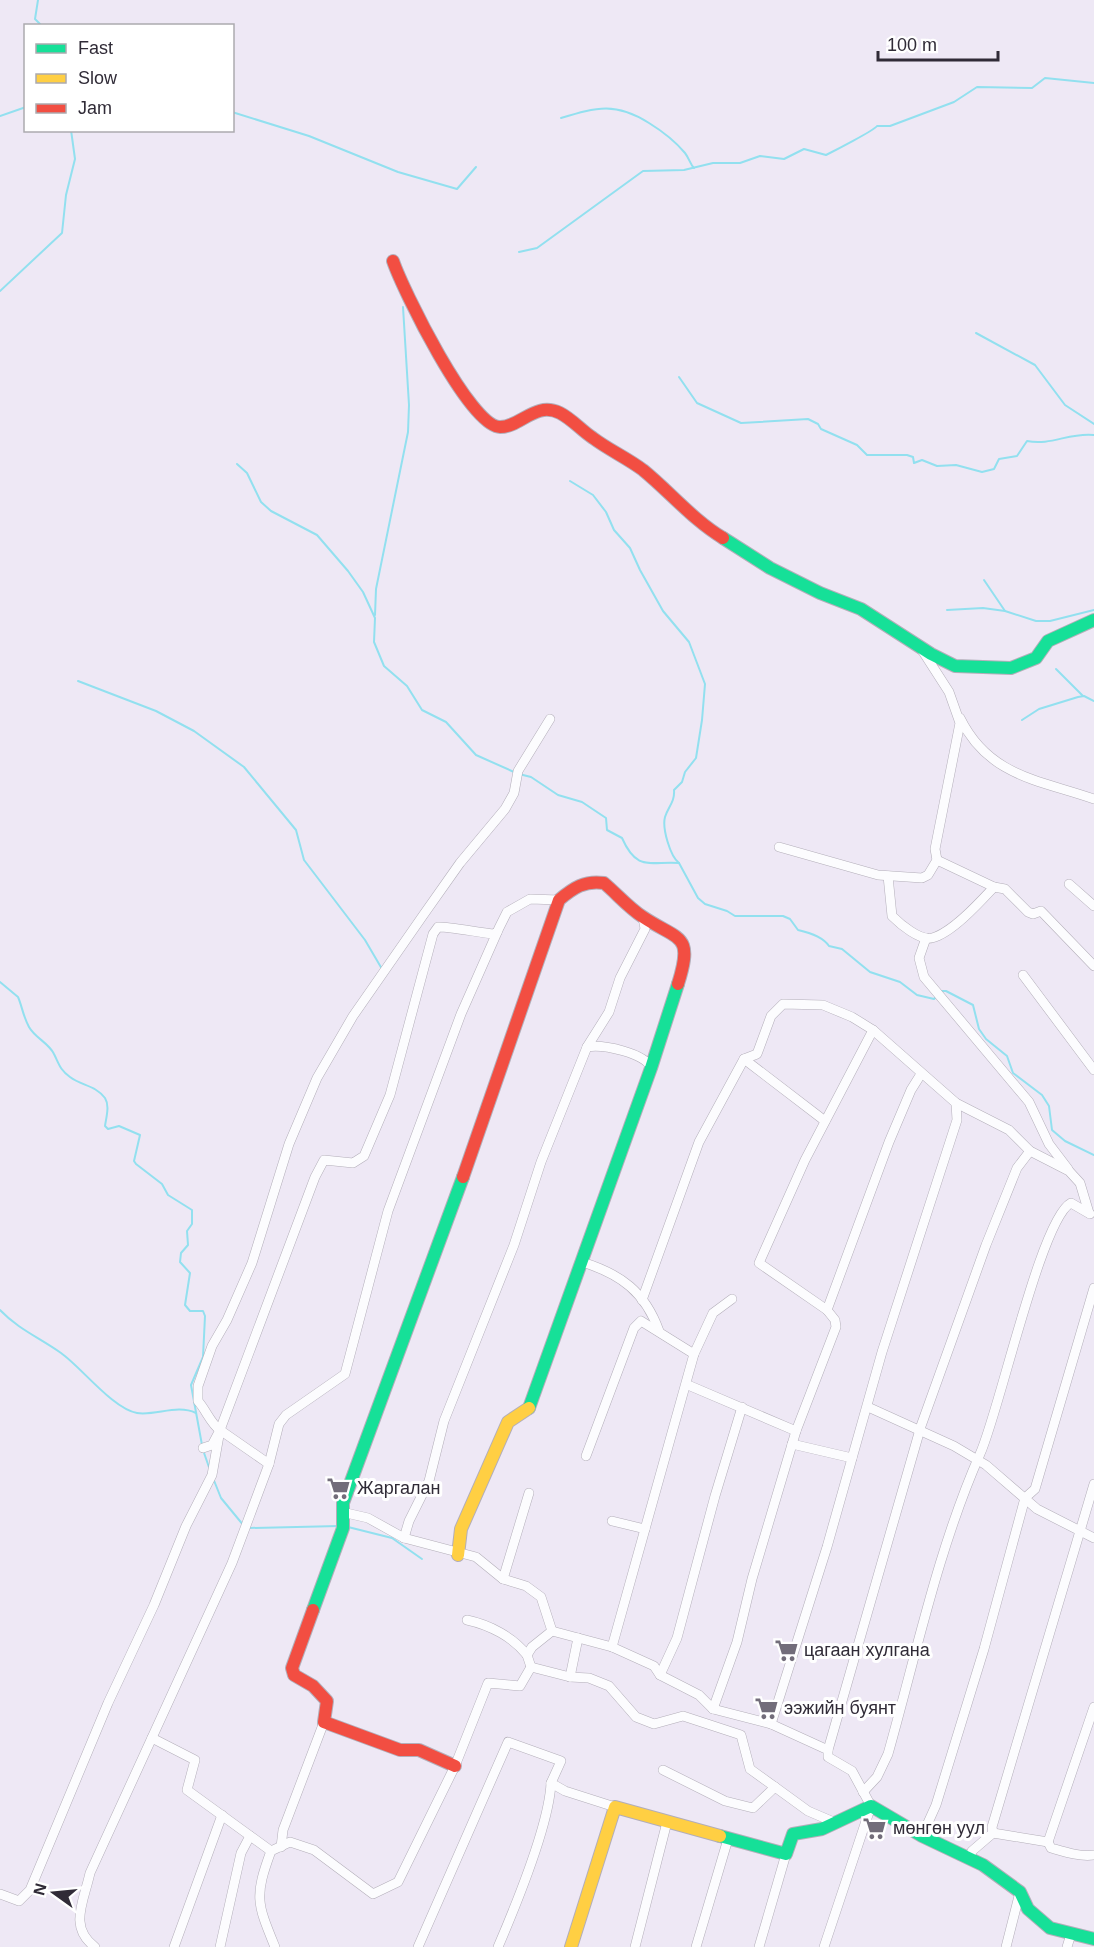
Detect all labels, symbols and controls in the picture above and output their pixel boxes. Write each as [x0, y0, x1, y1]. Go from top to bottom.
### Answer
legend [24, 24, 234, 132]
scale bar [878, 24, 998, 62]
text: 100 m [887, 35, 937, 55]
text: Fast [78, 38, 113, 58]
text: Slow [78, 68, 118, 88]
text: Jam [78, 98, 112, 118]
supermarket icon: Жаргалан [326, 1475, 352, 1501]
place label: Жаргалан [357, 1478, 440, 1498]
supermarket icon: цагаан хулгана [773, 1637, 799, 1663]
place label: цагаан хулгана [804, 1640, 931, 1660]
supermarket icon: ээжийн буянт [753, 1695, 779, 1721]
place label: ээжийн буянт [784, 1698, 896, 1718]
supermarket icon: мөнгөн уул [862, 1815, 888, 1841]
place label: мөнгөн уул [893, 1818, 985, 1838]
north arrow [24, 1863, 84, 1923]
text: N [30, 1881, 50, 1897]

